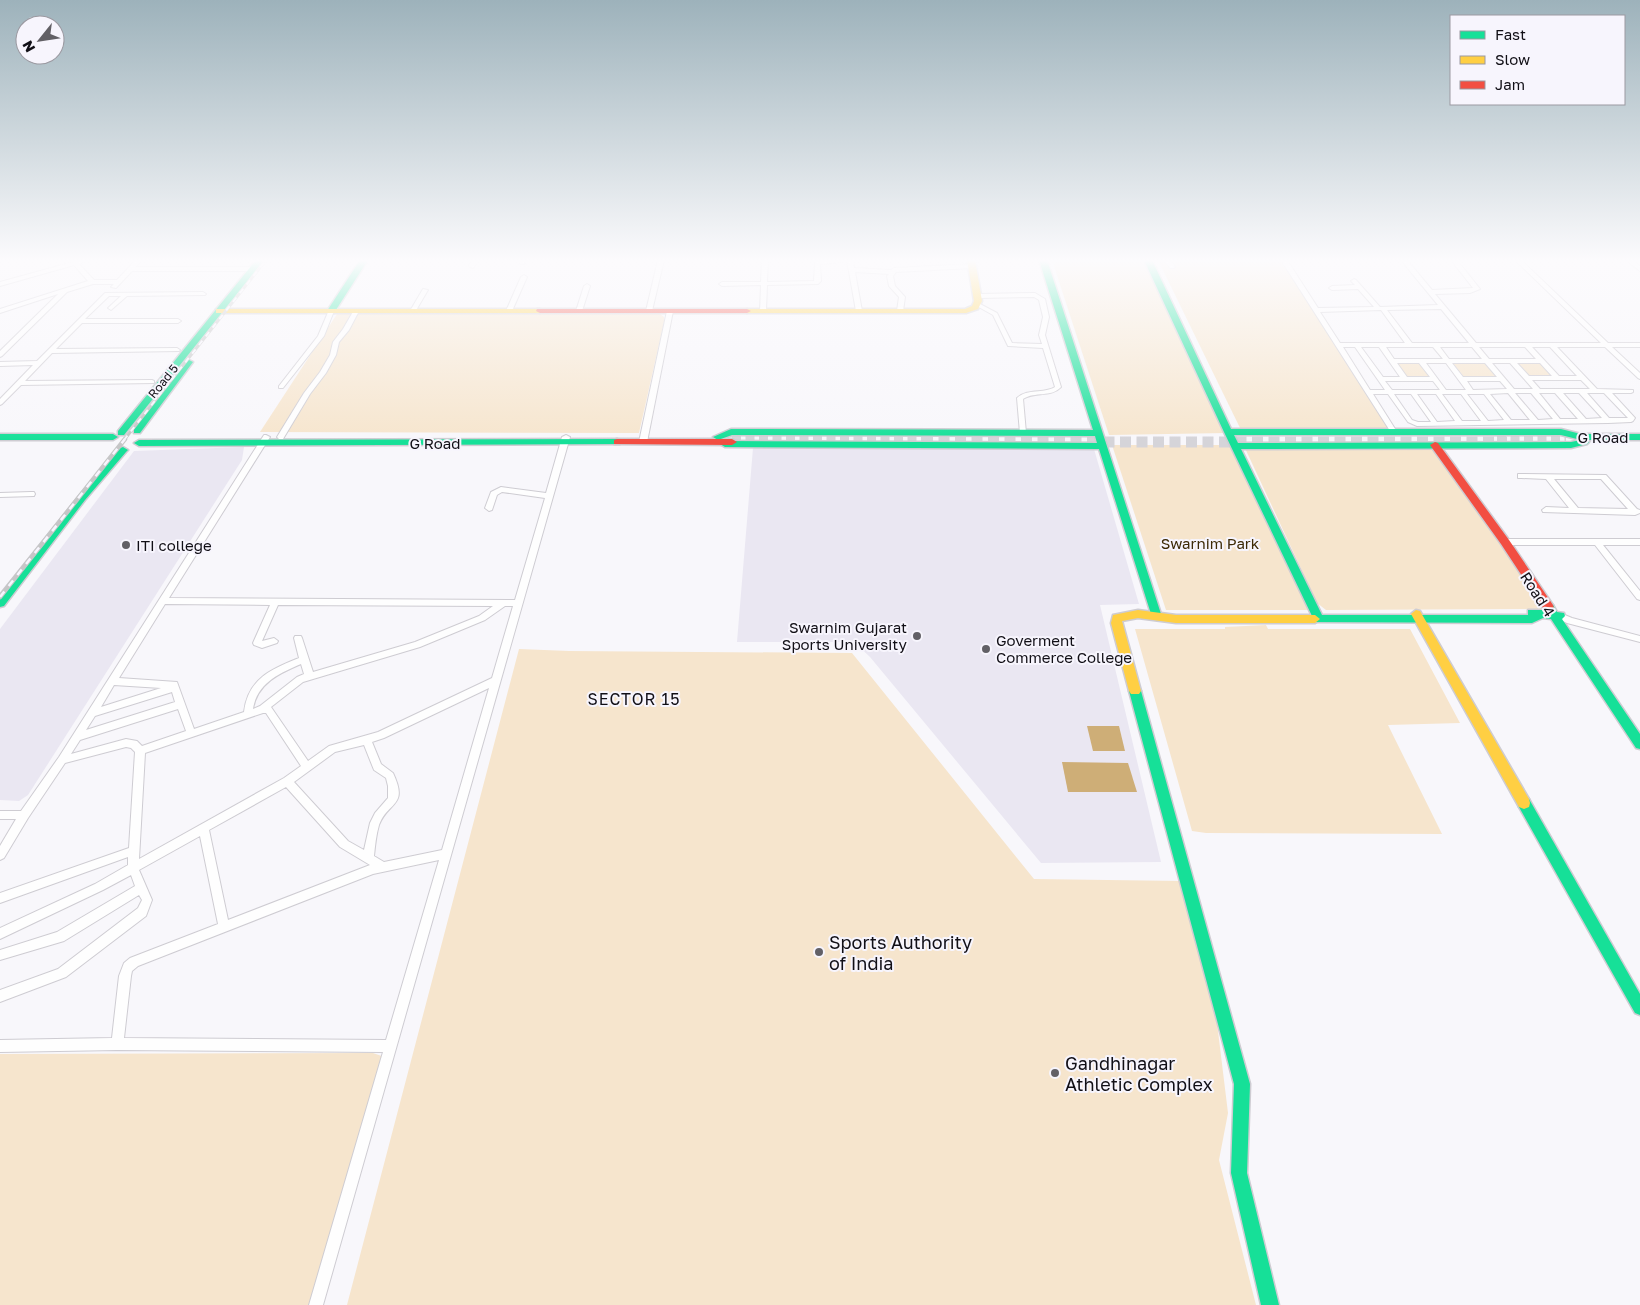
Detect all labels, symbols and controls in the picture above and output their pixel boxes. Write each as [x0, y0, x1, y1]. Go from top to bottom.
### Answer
north arrow [15, 15, 65, 65]
legend [1450, 15, 1625, 105]
text: Fast [1495, 25, 1526, 43]
text: N [18, 38, 38, 56]
text: Slow [1495, 50, 1530, 68]
text: Jam [1495, 75, 1525, 93]
street label: Road 5 [145, 361, 181, 401]
street label: G Road [1577, 428, 1629, 446]
street label: G Road [409, 434, 461, 452]
park label: Swarnim Park [1161, 534, 1260, 552]
place label: ITI college [136, 536, 212, 554]
marker: ITI college [120, 539, 132, 551]
street label: Road 4 [1517, 568, 1559, 620]
place label: Swarnim Gujarat Sports University [782, 618, 908, 653]
marker: Swarnim Gujarat Sports University [911, 630, 923, 642]
place label: Goverment Commerce College [996, 631, 1132, 666]
marker: Goverment Commerce College [980, 643, 992, 655]
district label: SECTOR 15 [588, 689, 680, 709]
place label: Sports Authority of India [829, 931, 972, 974]
marker: Sports Authority of India [813, 946, 825, 958]
place label: Gandhinagar Athletic Complex [1065, 1052, 1213, 1095]
marker: Gandhinagar Athletic Complex [1049, 1067, 1061, 1079]

